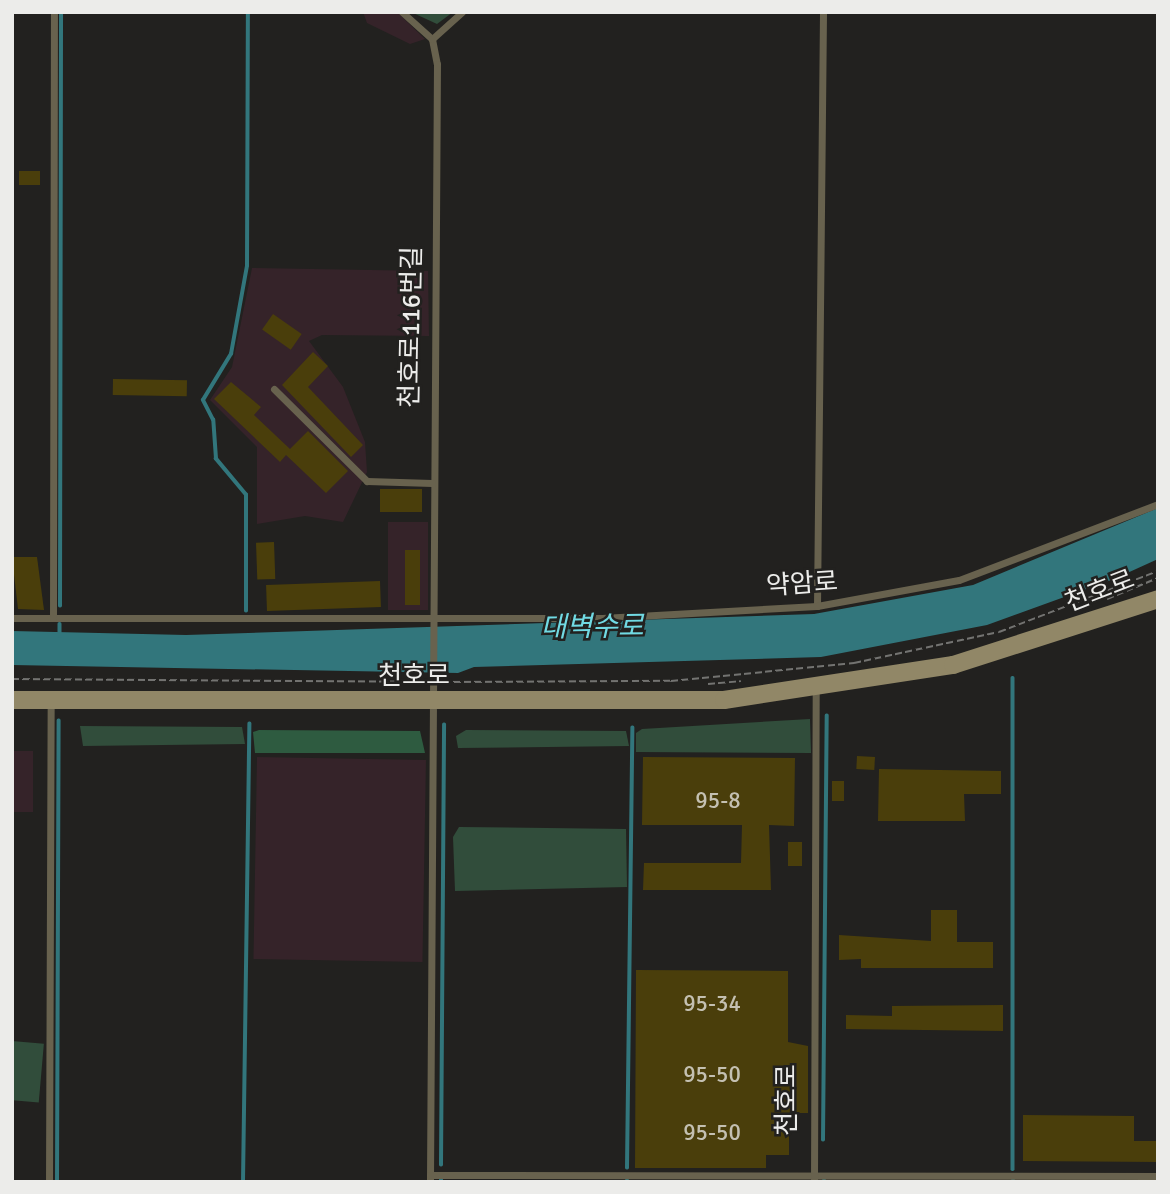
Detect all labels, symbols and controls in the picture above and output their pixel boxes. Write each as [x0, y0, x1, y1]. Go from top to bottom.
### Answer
street label: 천호로116번길 [395, 246, 429, 408]
street label: 천호로 [1061, 565, 1139, 619]
street label: 약암로 [765, 567, 839, 603]
water label: 대벽수로 [540, 609, 644, 645]
street label: 천호로 [378, 661, 450, 693]
house number: 95-8 [695, 787, 741, 815]
house number: 95-34 [683, 990, 741, 1018]
house number: 95-50 [683, 1061, 741, 1089]
street label: 천호로 [772, 1064, 804, 1136]
house number: 95-50 [683, 1119, 741, 1147]

